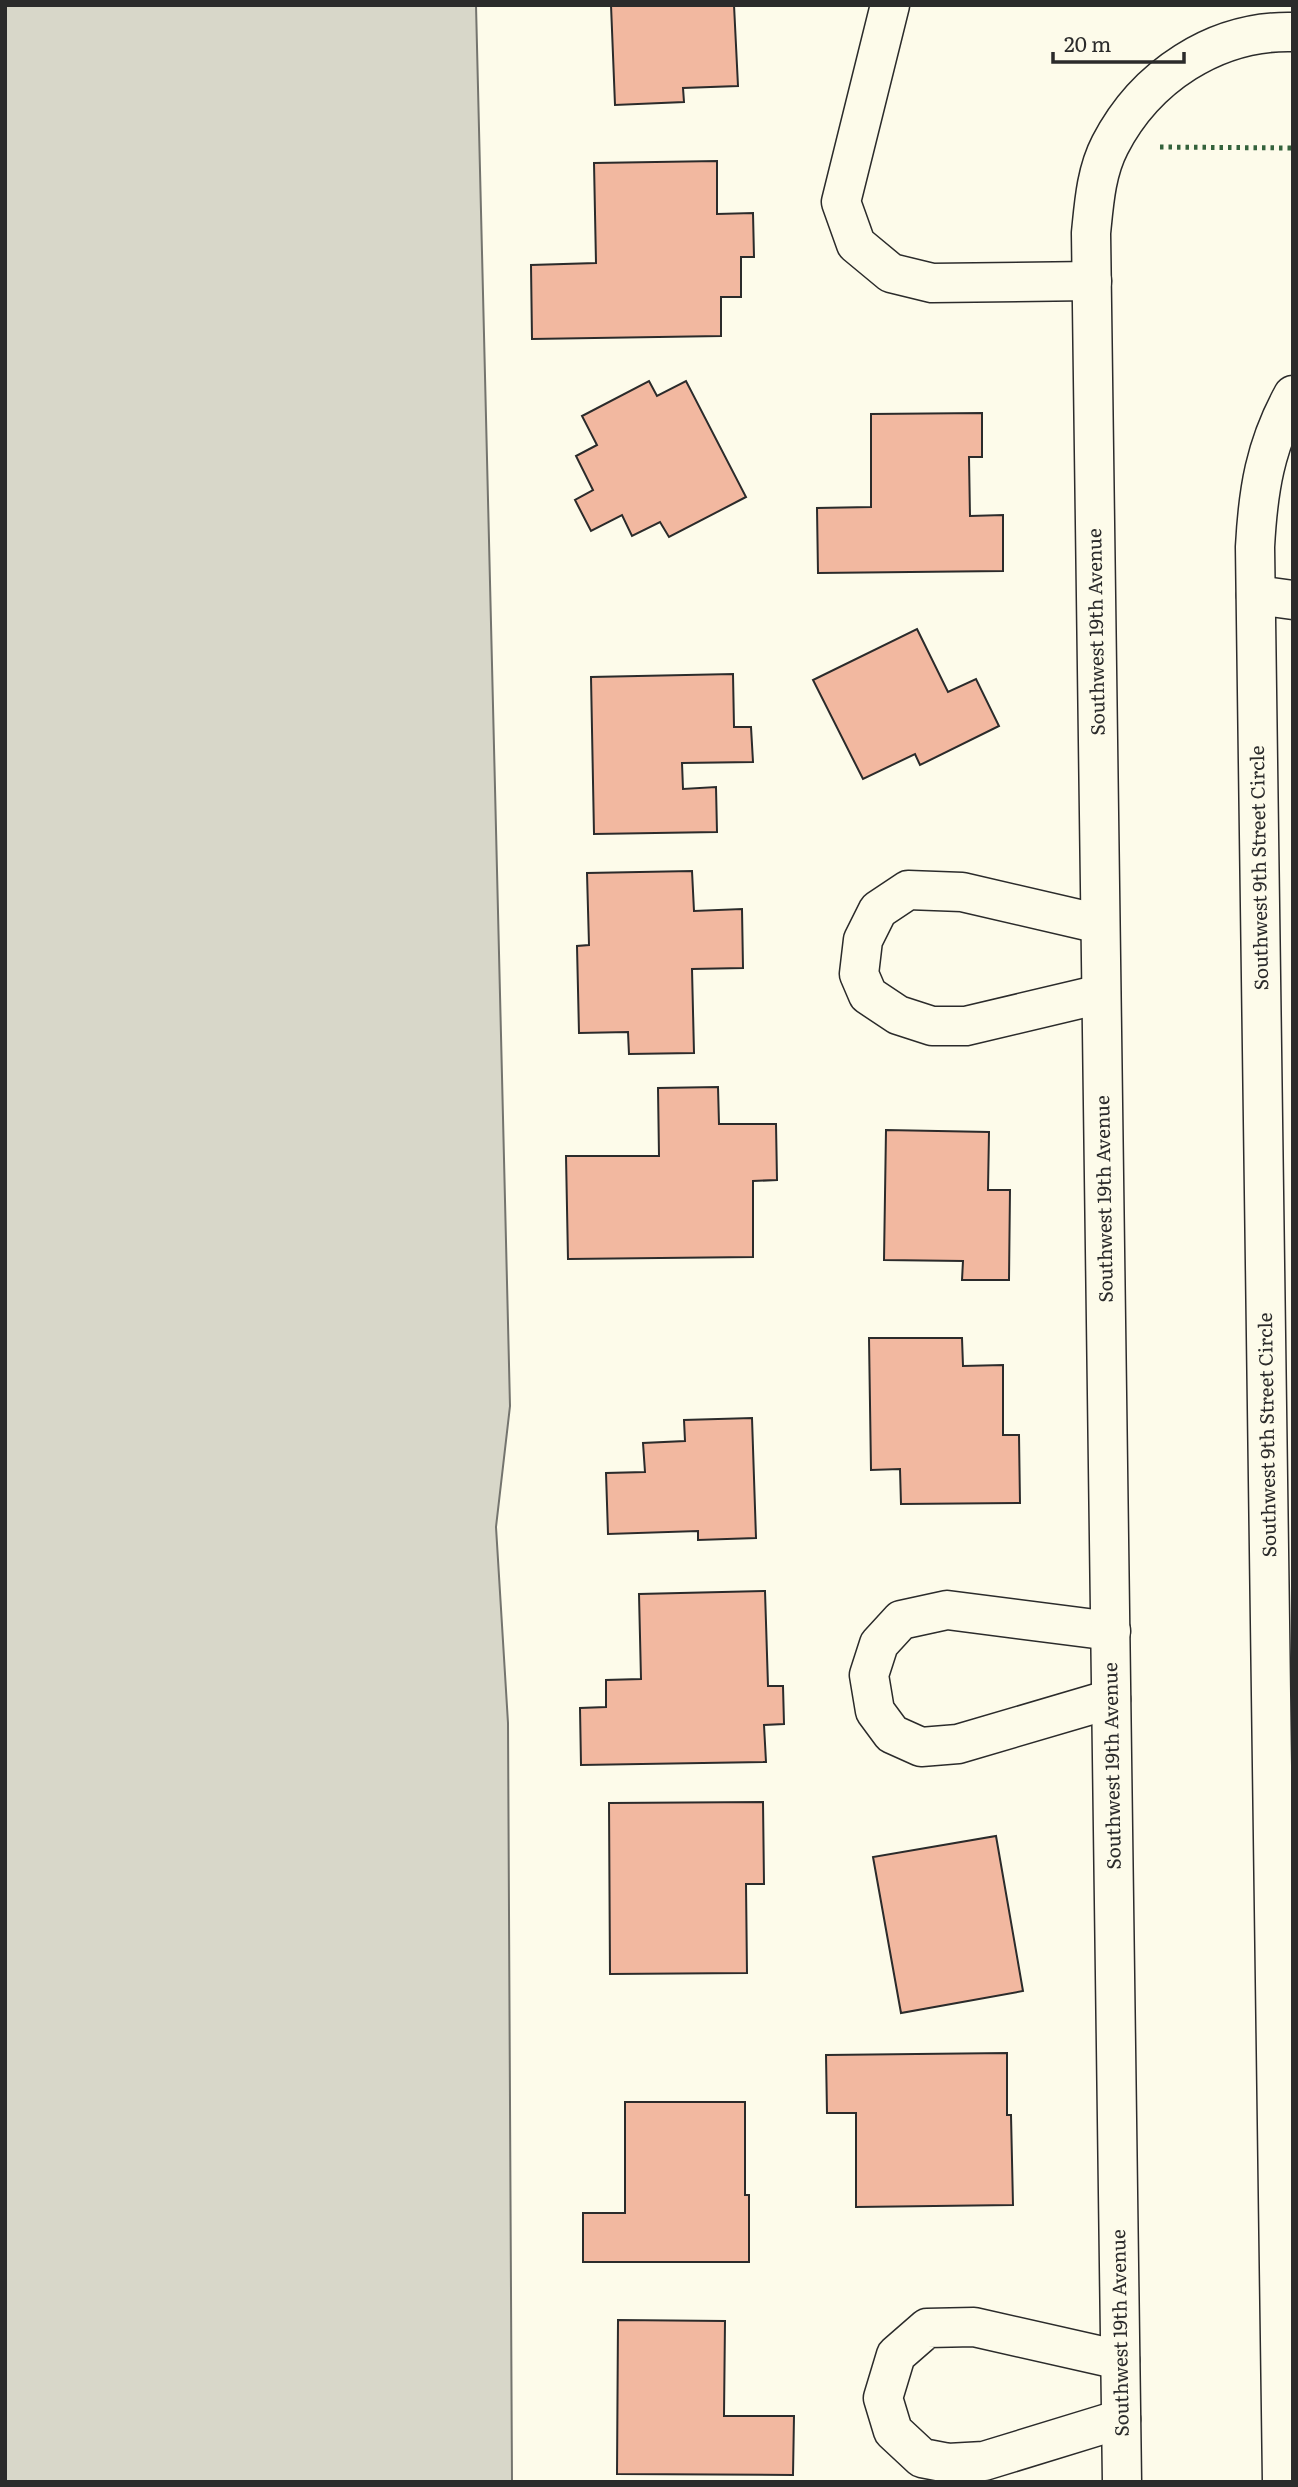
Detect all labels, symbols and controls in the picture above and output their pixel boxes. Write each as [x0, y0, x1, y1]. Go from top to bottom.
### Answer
scale bar [1053, 21, 1184, 65]
text: 20 m [1064, 27, 1111, 58]
street label: Southwest 19th Avenue [1079, 528, 1111, 736]
street label: Southwest 9th Street Circle [1242, 745, 1274, 991]
street label: Southwest 19th Avenue [1087, 1095, 1119, 1303]
street label: Southwest 9th Street Circle [1250, 1312, 1282, 1558]
street label: Southwest 19th Avenue [1095, 1662, 1127, 1870]
street label: Southwest 19th Avenue [1103, 2229, 1135, 2437]

